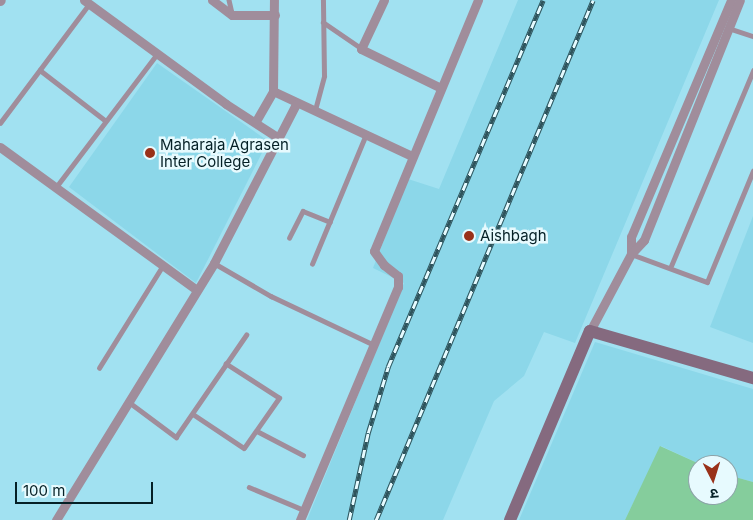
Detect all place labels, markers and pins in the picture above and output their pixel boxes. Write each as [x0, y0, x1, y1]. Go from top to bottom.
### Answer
place label: Maharaja Agrasen Inter College [160, 135, 289, 170]
marker: Maharaja Agrasen Inter College [144, 147, 156, 159]
place label: Aishbagh [480, 227, 547, 245]
marker: Aishbagh [462, 229, 476, 243]

